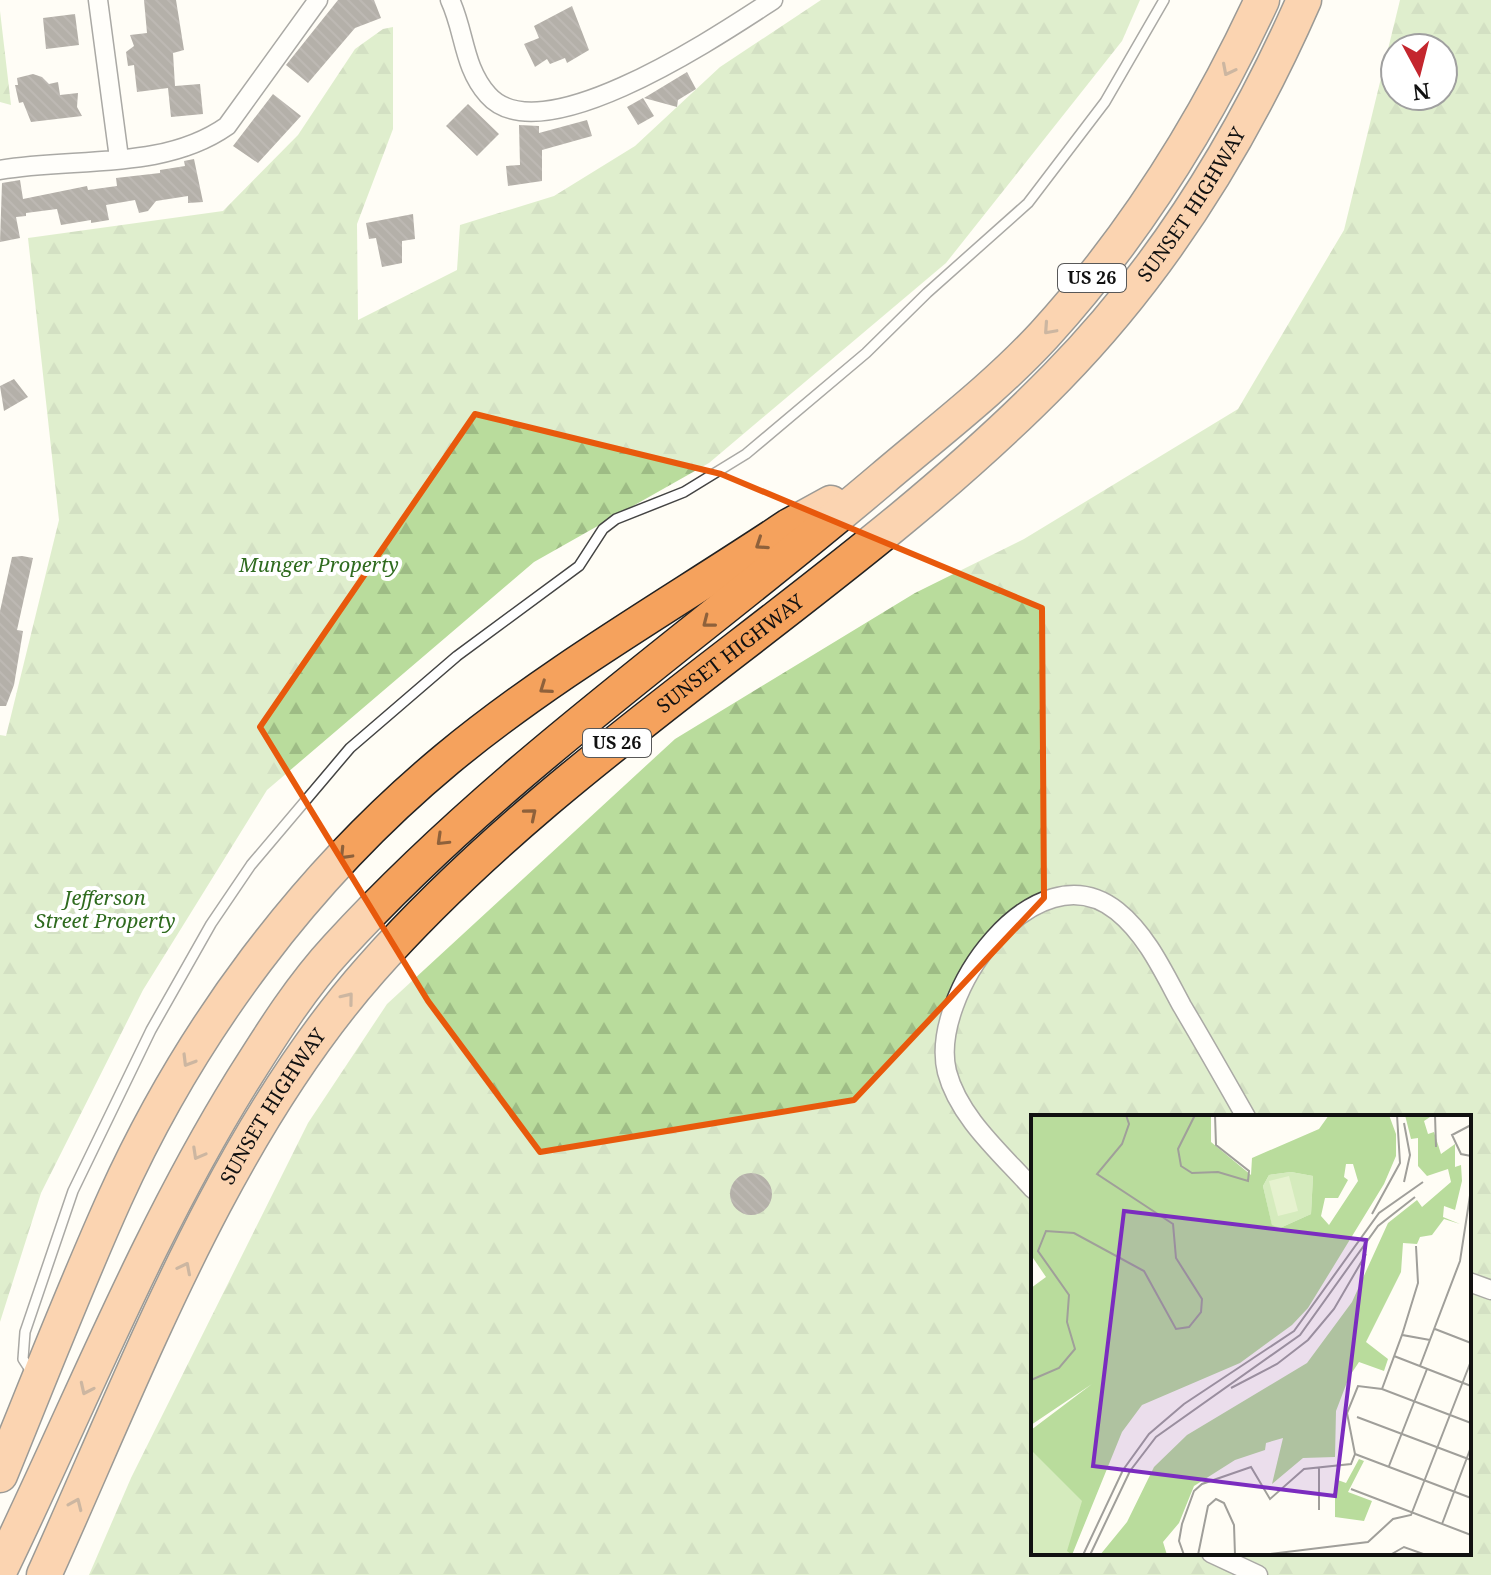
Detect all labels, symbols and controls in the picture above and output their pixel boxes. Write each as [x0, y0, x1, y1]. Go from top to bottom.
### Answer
north arrow [1379, 32, 1459, 112]
one-way arrow [1222, 62, 1238, 77]
text: N [1411, 77, 1432, 109]
street label: SUNSET HIGHWAY [1131, 122, 1252, 287]
road number: US 26 [1058, 264, 1126, 292]
one-way arrow [1044, 320, 1058, 335]
one-way arrow [755, 534, 770, 549]
park label: Munger Property [238, 551, 399, 578]
street label: SUNSET HIGHWAY [650, 587, 809, 719]
one-way arrow [703, 612, 717, 627]
one-way arrow [539, 678, 553, 693]
road number: US 26 [583, 729, 651, 757]
one-way arrow [522, 809, 536, 824]
one-way arrow [437, 831, 452, 845]
one-way arrow [340, 845, 354, 859]
park label: Jefferson Street Property [35, 884, 176, 934]
one-way arrow [338, 993, 353, 1007]
street label: SUNSET HIGHWAY [213, 1022, 332, 1189]
one-way arrow [182, 1052, 198, 1067]
inset map [1031, 1115, 1471, 1555]
one-way arrow [192, 1145, 208, 1160]
one-way arrow [175, 1261, 190, 1276]
one-way arrow [80, 1380, 96, 1395]
one-way arrow [66, 1498, 82, 1512]

